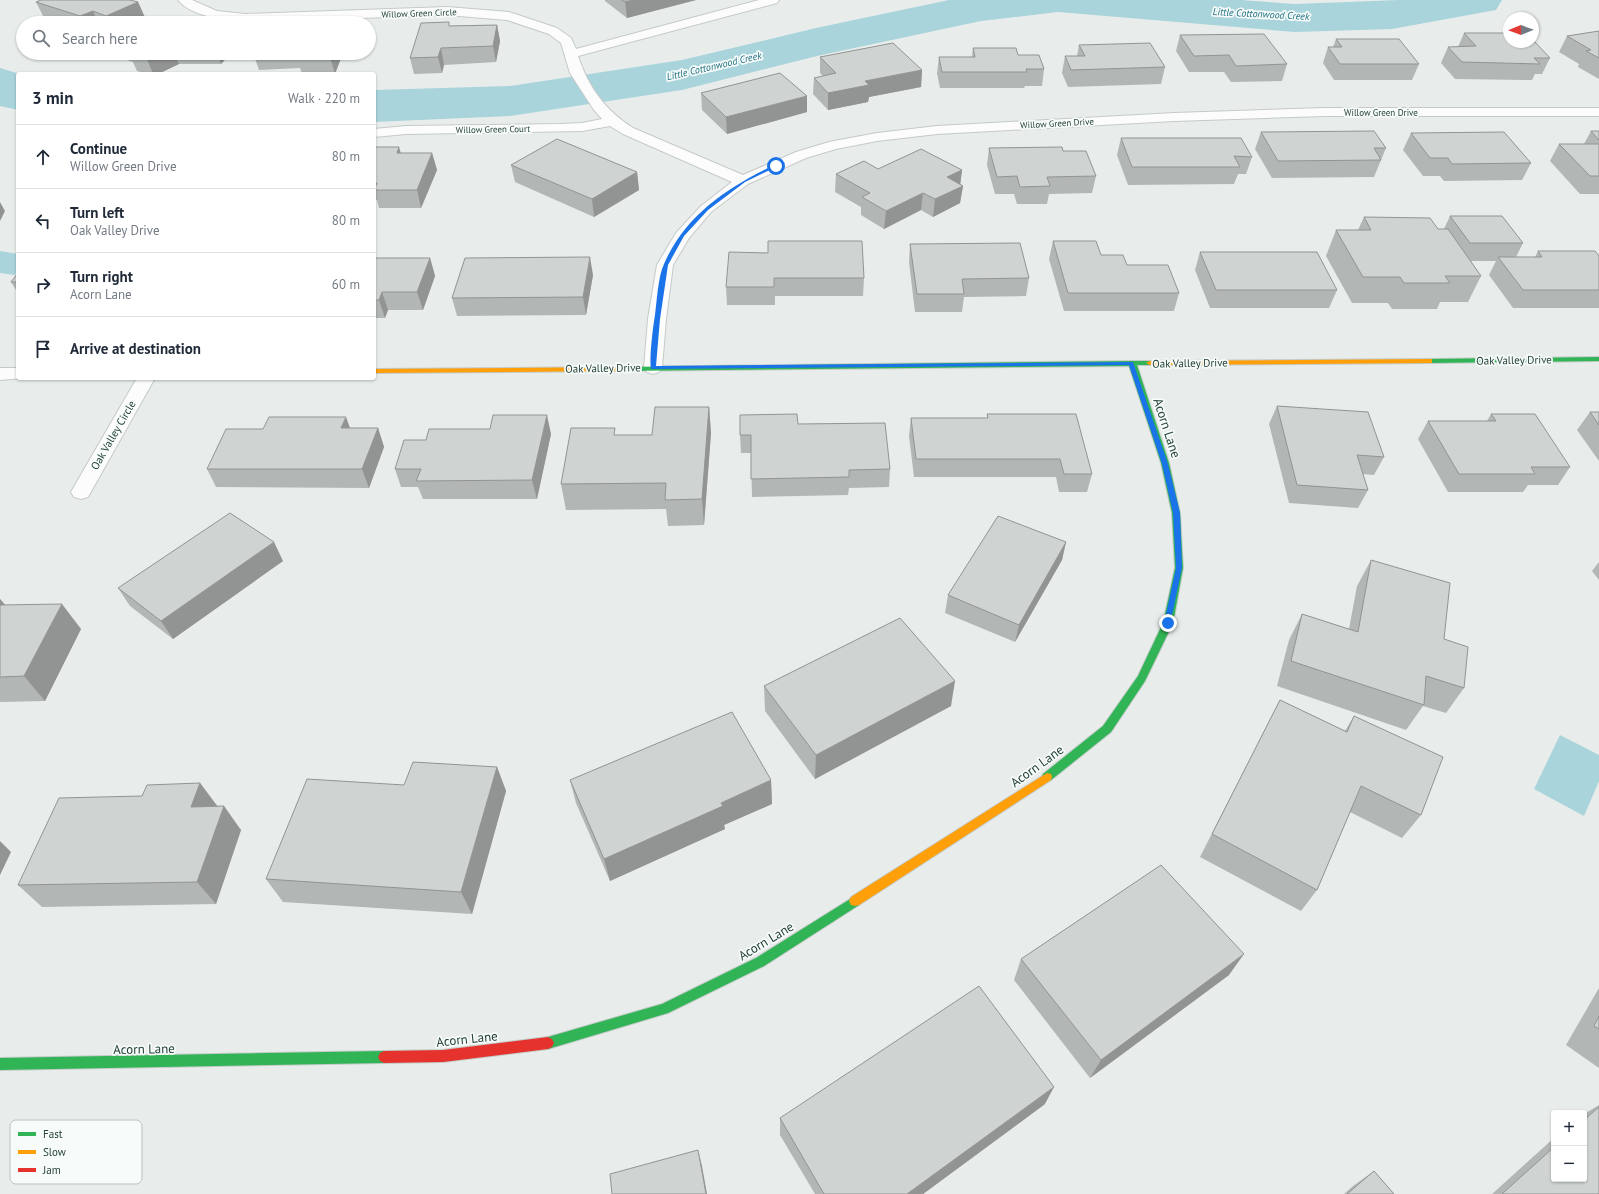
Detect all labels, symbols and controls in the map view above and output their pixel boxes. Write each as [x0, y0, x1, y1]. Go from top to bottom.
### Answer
water label: Little Cottonwood Creek [1212, 5, 1310, 23]
street label: Willow Green Circle [381, 6, 457, 20]
north arrow [1503, 12, 1539, 48]
search box [16, 16, 376, 60]
icon: search [30, 27, 52, 49]
text: Search here [62, 29, 138, 48]
water label: Little Cottonwood Creek [665, 49, 763, 83]
text: 3 min [32, 87, 73, 109]
text: Walk · 220 m [288, 90, 360, 107]
street label: Willow Green Drive [1344, 107, 1418, 118]
street label: Willow Green Drive [1020, 116, 1095, 130]
street label: Willow Green Court [456, 123, 530, 135]
text: Continue [70, 139, 127, 158]
icon: ahead [32, 146, 54, 168]
text: 80 m [332, 148, 360, 165]
route start [767, 157, 785, 175]
text: Willow Green Drive [70, 158, 177, 175]
text: Turn left [70, 203, 124, 222]
icon: left [32, 210, 54, 232]
text: 80 m [332, 212, 360, 229]
text: Oak Valley Drive [70, 222, 160, 239]
text: Turn right [70, 267, 133, 286]
icon: right [32, 274, 54, 296]
text: 60 m [332, 276, 360, 293]
text: Acorn Lane [70, 286, 132, 303]
icon: arrive [32, 338, 54, 360]
text: Arrive at destination [70, 339, 201, 358]
street label: Oak Valley Drive [1476, 352, 1552, 368]
street label: Oak Valley Drive [1152, 355, 1228, 371]
street label: Oak Valley Drive [565, 360, 641, 376]
street label: Acorn Lane [1149, 396, 1185, 460]
street label: Oak Valley Circle [87, 397, 139, 472]
route end [1159, 614, 1177, 632]
street label: Acorn Lane [1007, 741, 1067, 791]
street label: Acorn Lane [735, 918, 797, 964]
street label: Acorn Lane [435, 1027, 499, 1051]
street label: Acorn Lane [113, 1040, 175, 1058]
map controls [1551, 1110, 1587, 1182]
button: + [1551, 1110, 1587, 1146]
legend [10, 1120, 142, 1184]
text: Fast [43, 1127, 63, 1141]
text: Slow [43, 1145, 66, 1159]
button: − [1551, 1146, 1587, 1182]
text: Jam [42, 1163, 61, 1177]

